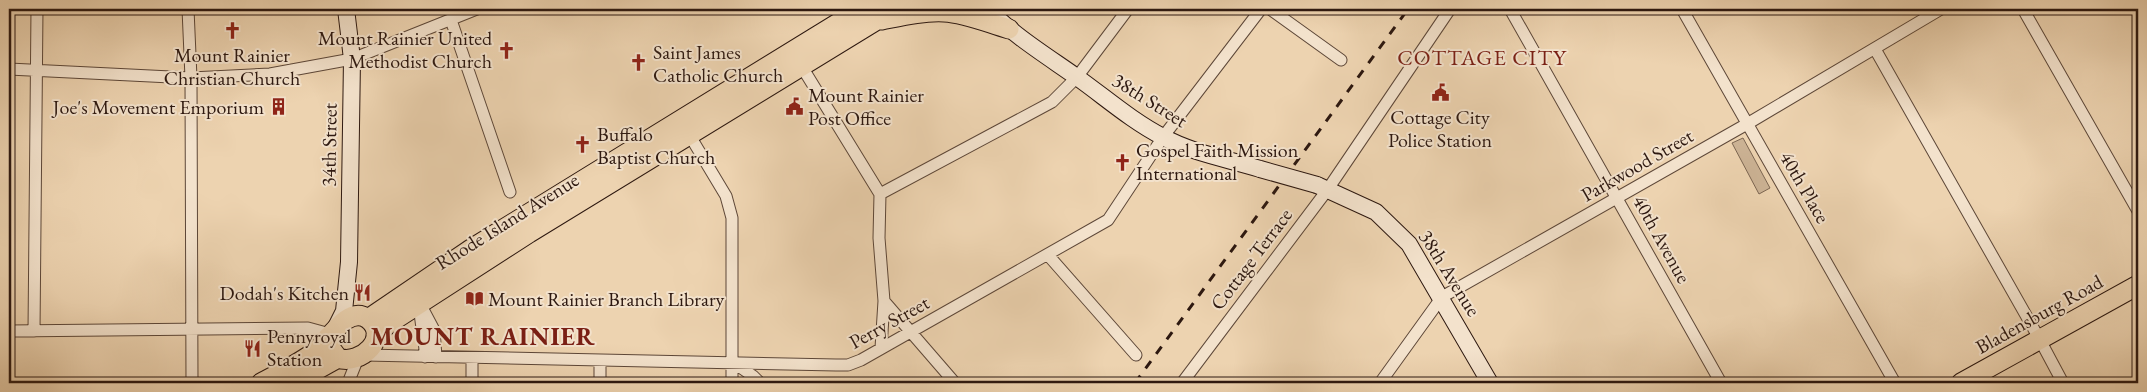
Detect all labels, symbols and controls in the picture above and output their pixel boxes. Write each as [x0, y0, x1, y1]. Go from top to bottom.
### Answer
church icon: Mount Rainier Christian Church [222, 21, 242, 41]
place label: Mount Rainier United Methodist Church [318, 25, 493, 74]
place label: Saint James Catholic Church [653, 39, 783, 88]
church icon: Mount Rainier United Methodist Church [496, 40, 516, 60]
place label: Mount Rainier Christian Church [164, 42, 300, 91]
district label: COTTAGE CITY [1397, 43, 1567, 72]
church icon: Saint James Catholic Church [629, 53, 649, 73]
street label: 38th Street [1108, 67, 1193, 134]
place label: Mount Rainier Post Office [808, 82, 924, 131]
public building icon: Cottage City Police Station [1430, 83, 1450, 103]
place label: Joe's Movement Emporium [51, 94, 264, 120]
building icon: Joe's Movement Emporium [268, 97, 288, 117]
public building icon: Mount Rainier Post Office [784, 97, 804, 117]
street label: 34th Street [315, 102, 343, 187]
place label: Cottage City Police Station [1388, 104, 1492, 153]
place label: Buffalo Baptist Church [597, 121, 715, 170]
street label: Parkwood Street [1576, 122, 1698, 208]
church icon: Buffalo Baptist Church [573, 135, 593, 155]
place label: Gospel Faith Mission International [1136, 137, 1299, 186]
street label: 40th Place [1774, 146, 1836, 228]
church icon: Gospel Faith Mission International [1112, 152, 1132, 172]
street label: Rhode Island Avenue [430, 166, 584, 276]
street label: 40th Avenue [1627, 190, 1697, 288]
street label: Cottage Terrace [1204, 203, 1298, 315]
street label: 38th Avenue [1413, 225, 1487, 321]
street label: Bladensburg Road [1971, 268, 2108, 360]
place label: Dodah's Kitchen [220, 280, 349, 306]
restaurant icon: Dodah's Kitchen [353, 283, 373, 303]
place label: Mount Rainier Branch Library [488, 286, 725, 312]
library icon: Mount Rainier Branch Library [464, 289, 484, 309]
street label: Perry Street [844, 289, 934, 355]
district label: MOUNT RAINIER [370, 320, 596, 352]
place label: Pennyroyal Station [267, 323, 351, 372]
restaurant icon: Pennyroyal Station [243, 338, 263, 358]

